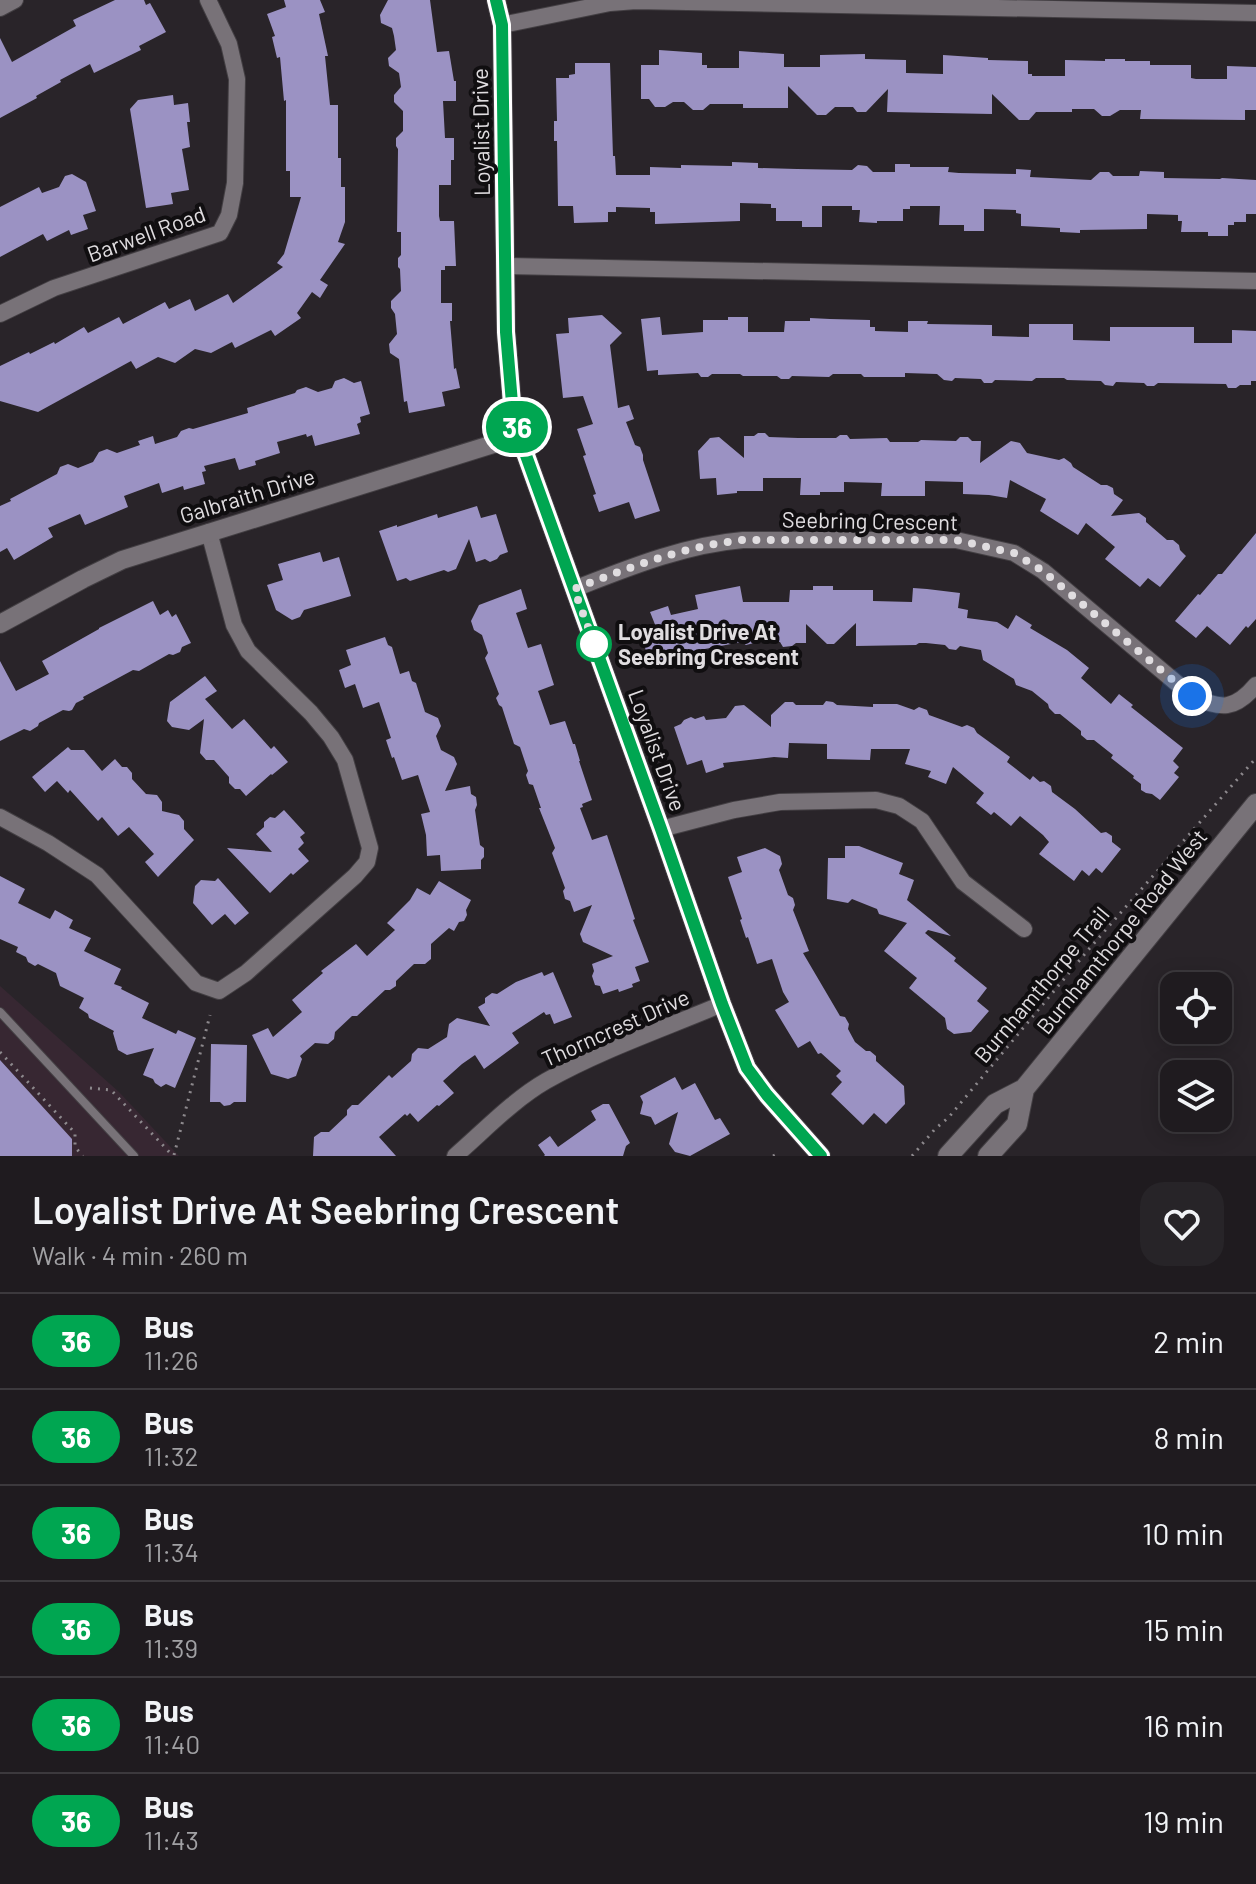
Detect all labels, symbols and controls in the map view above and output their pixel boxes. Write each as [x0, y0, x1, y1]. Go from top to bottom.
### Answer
street label: Loyalist Drive [466, 68, 494, 196]
street label: Barwell Road [83, 200, 209, 266]
line badge: 36 [481, 401, 553, 453]
text: 36 [502, 410, 532, 444]
street label: Galbraith Drive [176, 462, 318, 528]
street label: Seebring Crescent [782, 505, 958, 535]
place label: Loyalist Drive At Seebring Crescent [618, 618, 799, 669]
marker: Loyalist Drive At Seebring Crescent [577, 627, 611, 661]
your location [1172, 676, 1212, 716]
street label: Loyalist Drive [624, 685, 692, 815]
street label: Burnhamthorpe Road West [1030, 823, 1212, 1039]
street label: Burnhamthorpe Trail [968, 901, 1114, 1067]
map controls [1160, 972, 1232, 1132]
button: locate [1160, 972, 1232, 1044]
street label: Thorncrest Drive [537, 983, 693, 1071]
button: layers [1160, 1060, 1232, 1132]
button: heart [1140, 1182, 1224, 1266]
text: Loyalist Drive At Seebring Crescent [32, 1186, 619, 1232]
text: Walk · 4 min · 260 m [32, 1239, 248, 1270]
text: Bus [144, 1308, 194, 1344]
text: 2 min [1153, 1323, 1224, 1359]
text: 36 [61, 1324, 91, 1358]
text: 11:26 [144, 1344, 198, 1375]
text: Bus [144, 1404, 194, 1440]
text: 8 min [1154, 1419, 1224, 1455]
text: 36 [61, 1420, 91, 1454]
text: 11:32 [144, 1440, 198, 1471]
text: Bus [144, 1500, 194, 1536]
text: 10 min [1142, 1515, 1224, 1551]
text: 36 [61, 1516, 91, 1550]
text: 11:34 [144, 1536, 199, 1567]
text: Bus [144, 1596, 194, 1632]
text: 15 min [1143, 1611, 1224, 1647]
text: 36 [61, 1612, 91, 1646]
text: 11:39 [144, 1632, 198, 1663]
text: Bus [144, 1692, 194, 1728]
text: 16 min [1143, 1707, 1224, 1743]
text: 36 [61, 1708, 91, 1742]
text: 11:40 [144, 1728, 200, 1759]
text: Bus [144, 1788, 194, 1824]
text: 19 min [1143, 1803, 1224, 1839]
text: 36 [61, 1804, 91, 1838]
text: 11:43 [144, 1824, 199, 1855]

